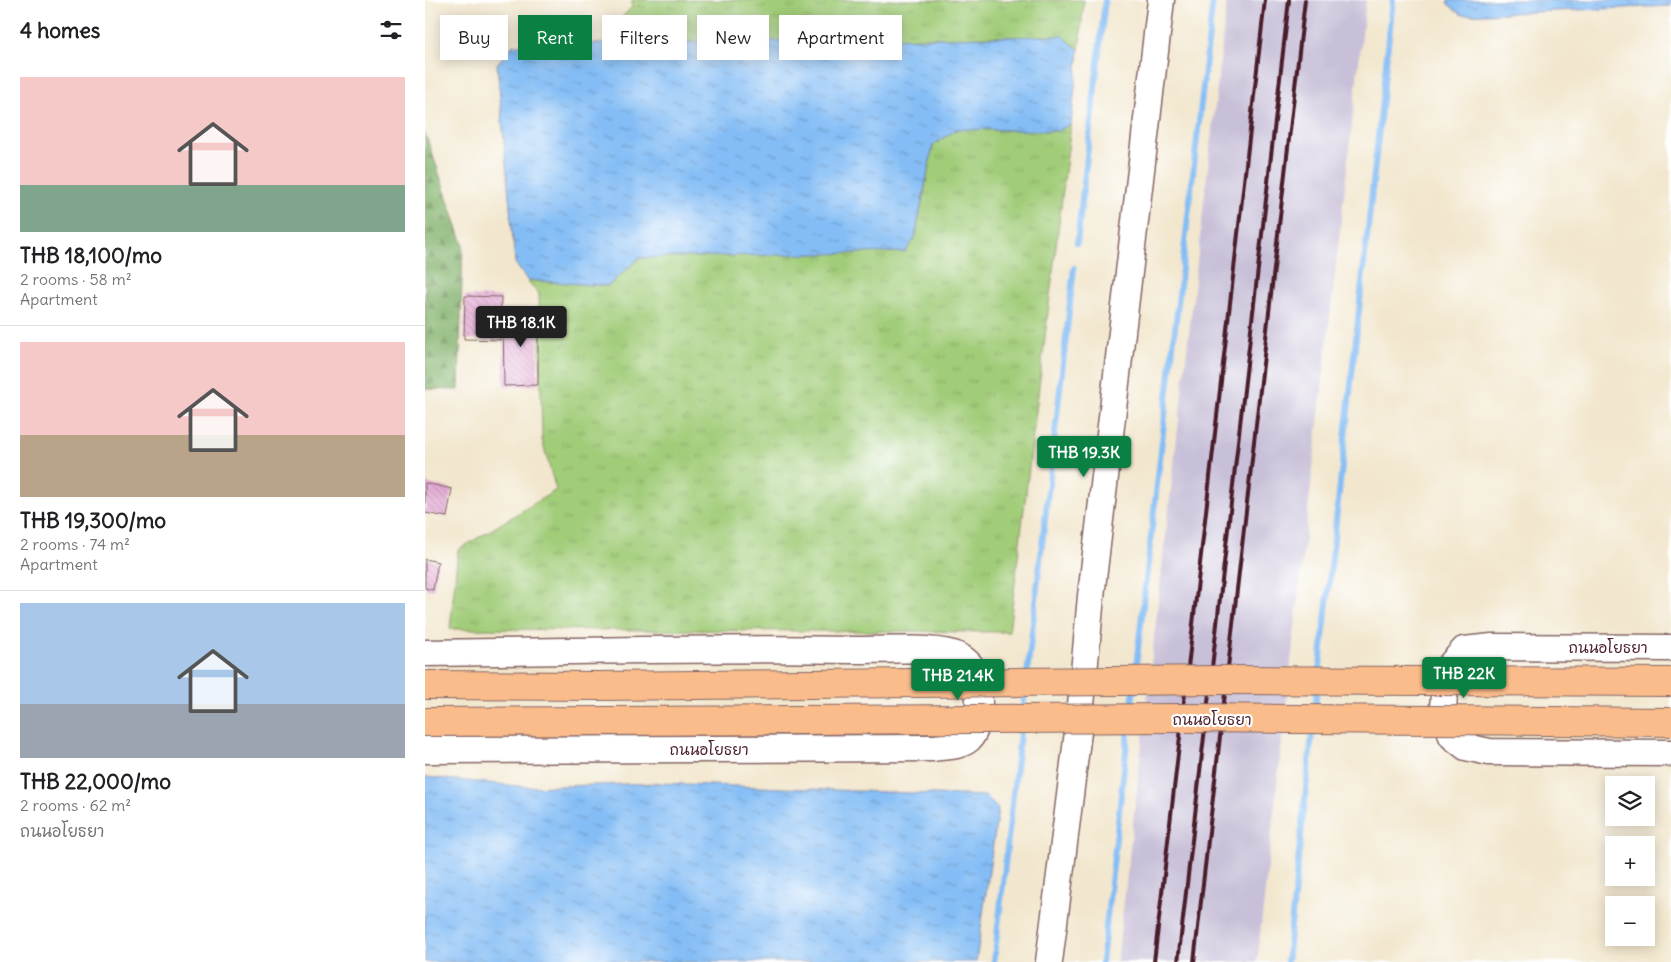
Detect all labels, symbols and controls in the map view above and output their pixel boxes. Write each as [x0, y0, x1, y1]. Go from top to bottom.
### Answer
chip: Buy [440, 15, 508, 60]
chip: Rent [518, 15, 592, 60]
chip: Filters [602, 15, 687, 60]
chip: New [697, 15, 769, 60]
chip: Apartment [779, 15, 902, 60]
icon: filters [377, 16, 405, 44]
text: 4 homes [20, 17, 100, 44]
icon: home [168, 109, 258, 199]
text: THB 18,100/mo [20, 242, 162, 269]
text: 2 rooms · 58 m² [20, 269, 132, 289]
text: Apartment [20, 289, 98, 309]
pin: THB 18.1K [464, 306, 578, 348]
text: THB 18.1K [487, 312, 555, 332]
icon: home [168, 375, 258, 465]
pin: THB 19.3K [1027, 436, 1141, 478]
text: THB 19.3K [1048, 442, 1120, 462]
text: THB 19,300/mo [20, 507, 166, 534]
text: 2 rooms · 74 m² [20, 534, 130, 554]
text: Apartment [20, 554, 98, 574]
icon: home [168, 636, 258, 726]
street label: ถนนอโยธยา [1568, 638, 1648, 657]
pin: THB 22K [1418, 656, 1510, 699]
pin: THB 21.4K [901, 658, 1015, 701]
text: THB 22K [1433, 663, 1495, 683]
text: THB 21.4K [922, 665, 994, 685]
street label: ถนนอโยธยา [1172, 710, 1252, 729]
street label: ถนนอโยธยา [669, 740, 749, 759]
text: THB 22,000/mo [20, 768, 171, 795]
map controls [1605, 776, 1655, 946]
button: layers [1605, 776, 1655, 826]
text: 2 rooms · 62 m² [20, 795, 131, 815]
text: ถนนอโยธยา [20, 821, 104, 841]
button: + [1605, 836, 1655, 886]
button: − [1605, 896, 1655, 946]

